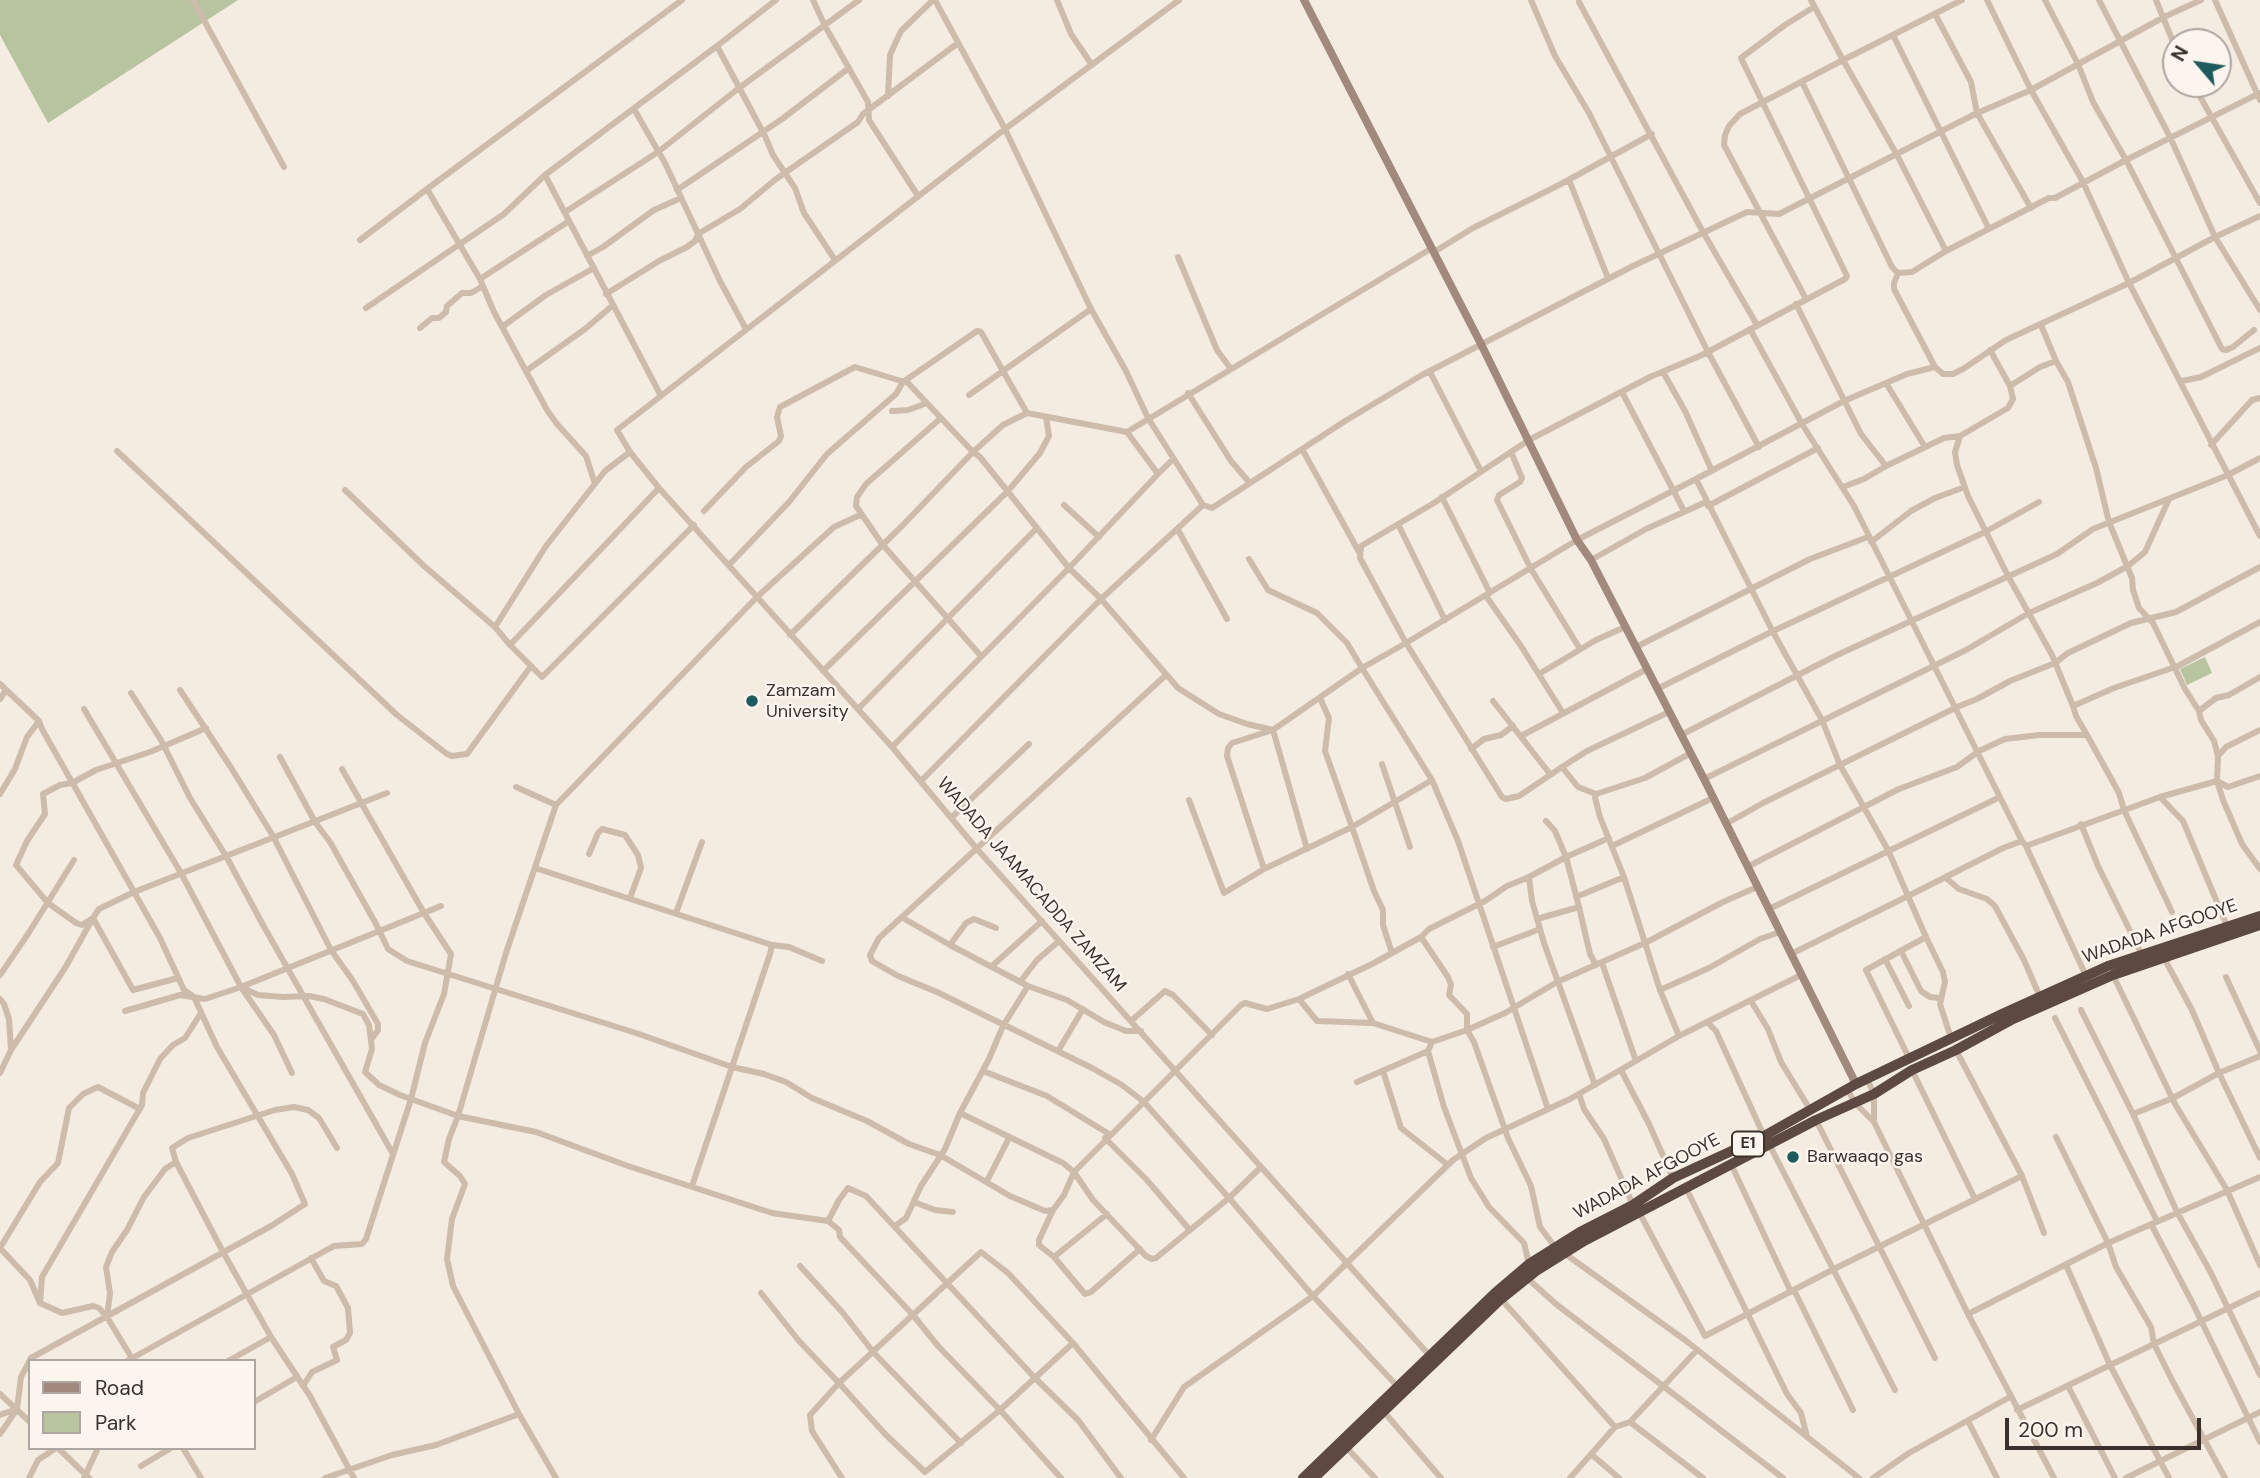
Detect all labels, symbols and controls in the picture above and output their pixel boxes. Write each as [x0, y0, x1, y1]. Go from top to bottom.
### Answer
north arrow [2162, 28, 2232, 98]
text: N [2166, 41, 2194, 66]
place label: Zamzam University [766, 680, 849, 722]
marker: Zamzam University [744, 693, 760, 709]
street label: WADADA JAAMACADDA ZAMZAM [932, 773, 1130, 997]
street label: WADADA AFGOOYE [2080, 895, 2240, 969]
street label: WADADA AFGOOYE [1570, 1129, 1724, 1225]
road number: E1 [1732, 1132, 1764, 1156]
place label: Barwaaqo gas [1807, 1146, 1923, 1168]
marker: Barwaaqo gas [1785, 1149, 1801, 1165]
legend [28, 1359, 256, 1450]
text: Road [95, 1374, 144, 1402]
scale bar [2008, 1404, 2204, 1448]
text: Park [95, 1409, 136, 1437]
text: 200 m [2018, 1416, 2083, 1444]

